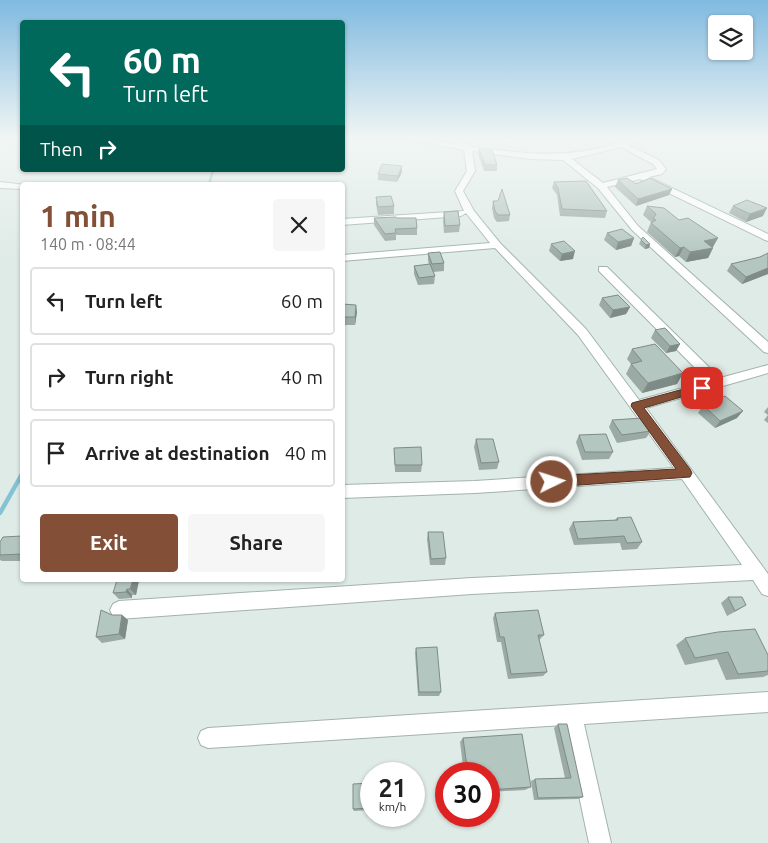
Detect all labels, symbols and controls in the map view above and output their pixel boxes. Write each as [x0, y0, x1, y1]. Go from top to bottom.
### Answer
map controls [708, 15, 753, 60]
button: layers [708, 15, 753, 60]
icon: left [40, 40, 105, 105]
text: 60 m [123, 40, 201, 80]
text: Turn left [123, 81, 208, 106]
icon: right [93, 135, 121, 163]
text: Then [40, 138, 83, 160]
text: 1 min [40, 199, 116, 233]
button: close [273, 199, 325, 251]
text: 140 m · 08:44 [40, 235, 136, 253]
icon: left [42, 287, 70, 315]
text: Turn left [85, 290, 163, 312]
text: 60 m [281, 290, 323, 312]
icon: right [42, 363, 70, 391]
text: Turn right [85, 366, 173, 388]
text: 40 m [281, 366, 323, 388]
pin [681, 367, 723, 409]
icon: arrive [688, 374, 716, 402]
icon: arrive [42, 439, 70, 467]
text: Arrive at destination [85, 442, 270, 464]
text: 40 m [285, 442, 327, 464]
position arrow [525, 455, 577, 507]
button: Exit [40, 514, 178, 572]
button: Share [188, 514, 325, 572]
speed limit sign: 30 [435, 762, 500, 827]
text: 21 [378, 774, 407, 802]
text: km/h [379, 800, 406, 813]

